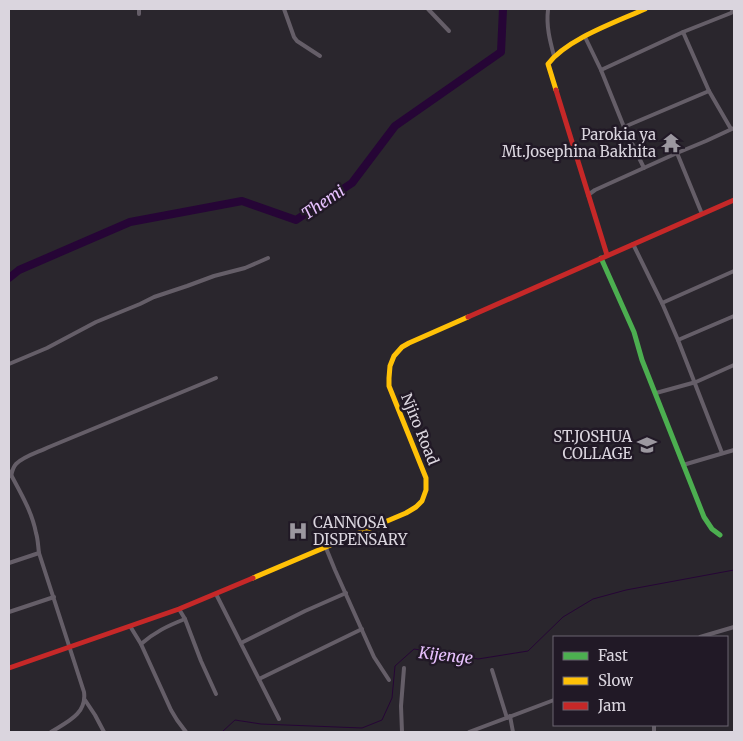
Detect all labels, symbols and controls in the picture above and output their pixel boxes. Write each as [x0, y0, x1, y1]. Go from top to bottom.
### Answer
place label: Parokia ya Mt.Josephina Bakhita [502, 125, 656, 161]
temple icon: Parokia ya Mt.Josephina Bakhita [660, 132, 682, 154]
water label: Themi [298, 180, 348, 224]
street label: Njiro Road [397, 390, 443, 468]
place label: ST.JOSHUA COLLAGE [553, 427, 632, 463]
school or university icon: ST.JOSHUA COLLAGE [636, 434, 658, 456]
place label: CANNOSA DISPENSARY [313, 513, 408, 549]
hospital icon: CANNOSA DISPENSARY [287, 520, 309, 542]
legend [553, 636, 728, 726]
water label: Kijenge [417, 642, 474, 668]
text: Fast [598, 646, 628, 665]
text: Slow [598, 671, 633, 690]
text: Jam [597, 696, 626, 715]

